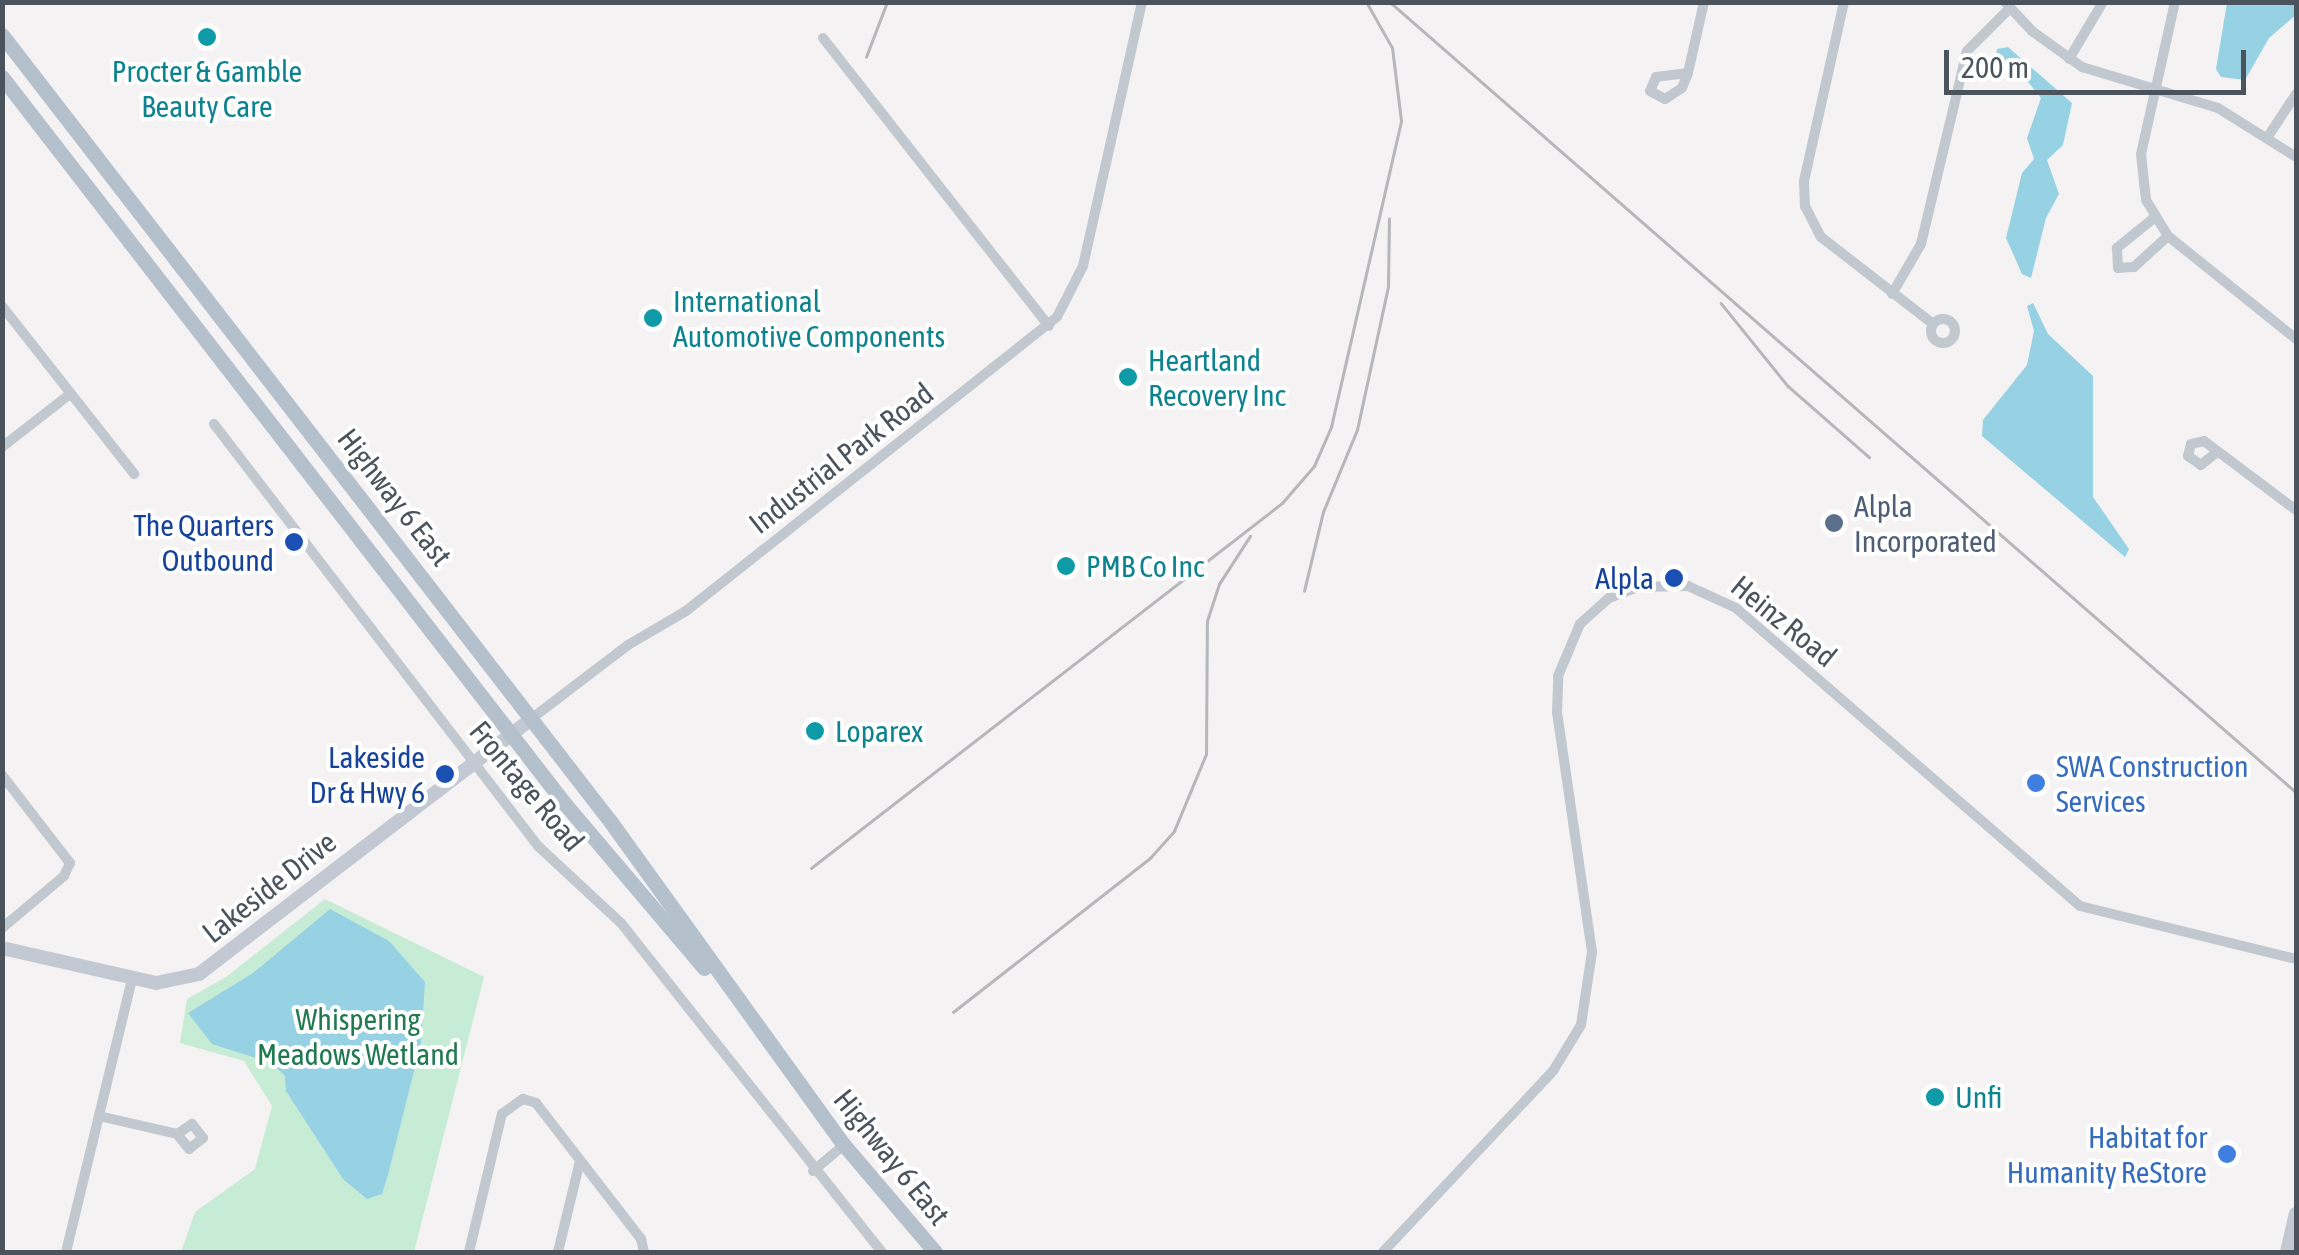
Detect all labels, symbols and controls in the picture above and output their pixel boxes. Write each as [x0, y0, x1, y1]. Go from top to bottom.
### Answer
marker: Procter & Gamble Beauty Care [196, 26, 218, 48]
scale bar [1949, 30, 2252, 92]
text: 200 m [1961, 50, 2029, 84]
place label: Procter & Gamble Beauty Care [112, 53, 302, 124]
place label: International Automotive Components [673, 283, 945, 354]
marker: International Automotive Components [642, 307, 664, 329]
place label: Heartland Recovery Inc [1148, 342, 1286, 412]
marker: Heartland Recovery Inc [1117, 366, 1139, 388]
street label: Industrial Park Road [742, 375, 940, 541]
street label: Highway 6 East [330, 421, 460, 573]
place label: Alpla Incorporated [1854, 488, 1997, 558]
place label: The Quarters Outbound [133, 507, 274, 578]
marker: Alpla Incorporated [1823, 512, 1845, 534]
marker: The Quarters Outbound [283, 531, 305, 553]
place label: PMB Co Inc [1086, 548, 1204, 584]
marker: PMB Co Inc [1055, 555, 1077, 577]
place label: Alpla [1595, 560, 1654, 596]
marker: Alpla [1663, 567, 1685, 589]
street label: Heinz Road [1724, 568, 1844, 674]
place label: Loparex [835, 713, 923, 749]
street label: Frontage Road [462, 714, 592, 858]
marker: Loparex [804, 720, 826, 742]
place label: Lakeside Dr & Hwy 6 [310, 739, 425, 810]
place label: SWA Construction Services [2056, 748, 2249, 818]
marker: Lakeside Dr & Hwy 6 [434, 763, 456, 785]
marker: SWA Construction Services [2025, 772, 2047, 794]
street label: Lakeside Drive [195, 824, 343, 950]
park label: Whispering Meadows Wetland [257, 1001, 459, 1072]
place label: Unfi [1955, 1079, 2002, 1115]
street label: Highway 6 East [826, 1082, 958, 1232]
marker: Unfi [1924, 1086, 1946, 1108]
place label: Habitat for Humanity ReStore [2007, 1119, 2207, 1190]
marker: Habitat for Humanity ReStore [2216, 1143, 2238, 1165]

